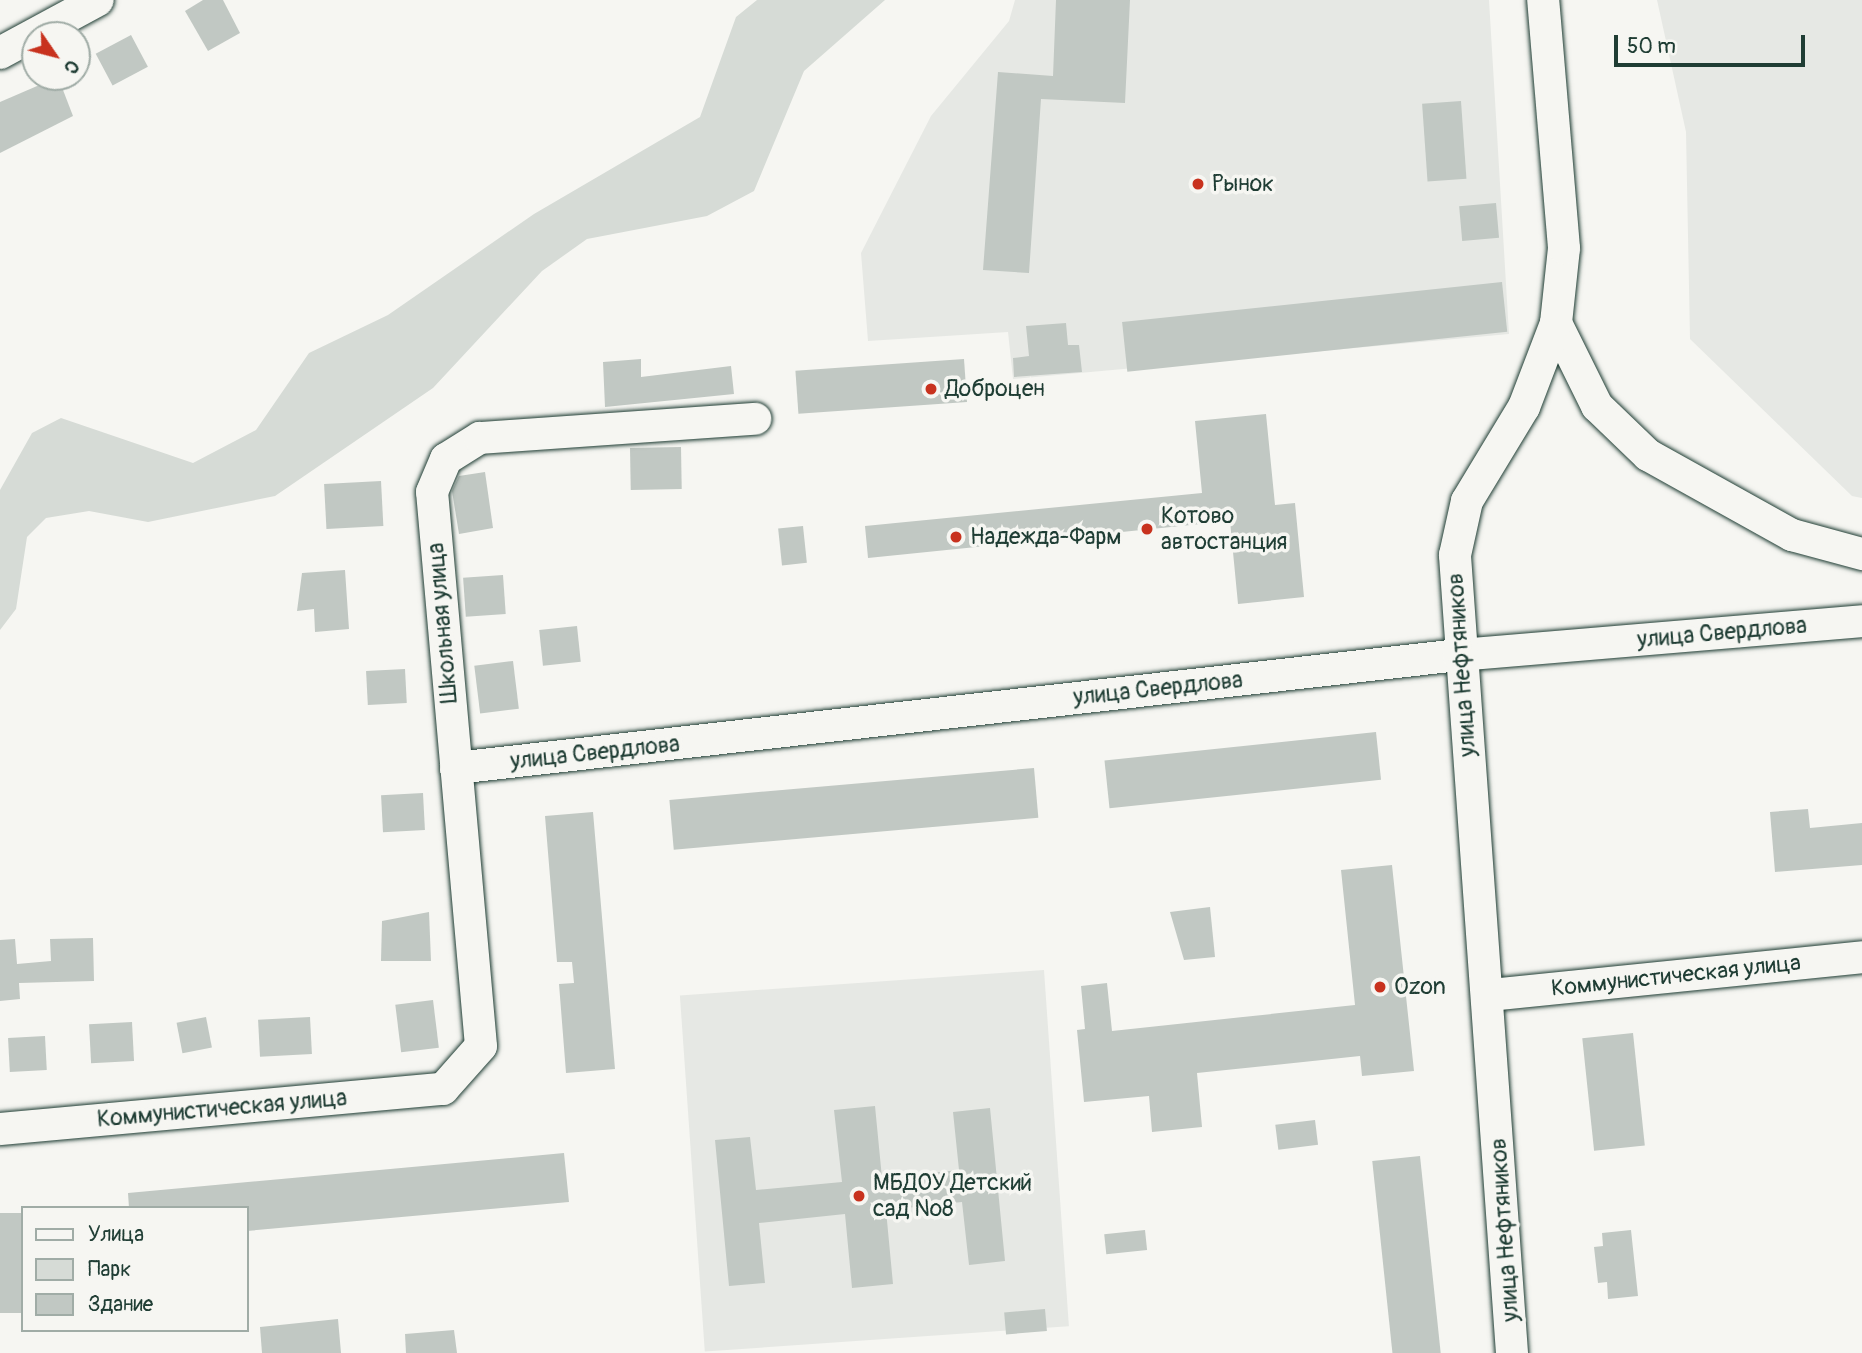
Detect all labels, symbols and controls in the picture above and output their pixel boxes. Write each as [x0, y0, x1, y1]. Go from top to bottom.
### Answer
north arrow [21, 21, 91, 91]
scale bar [1617, 21, 1808, 65]
text: 50 m [1627, 33, 1676, 60]
text: С [58, 55, 85, 79]
place label: Рынок [1212, 170, 1274, 198]
marker: Рынок [1190, 176, 1206, 192]
place label: Доброцен [945, 375, 1045, 403]
marker: Доброцен [923, 381, 939, 397]
place label: Котово автостанция [1161, 502, 1287, 556]
marker: Котово автостанция [1139, 521, 1155, 537]
place label: Надежда-Фарм [970, 523, 1122, 551]
marker: Надежда-Фарм [948, 529, 964, 545]
street label: Школьная улица [422, 542, 464, 704]
street label: улица Нефтяников [1442, 572, 1482, 758]
street label: улица Свердлова [1636, 612, 1808, 654]
street label: улица Свердлова [1072, 666, 1244, 712]
street label: улица Свердлова [509, 730, 681, 776]
street label: Коммунистическая улица [1550, 949, 1802, 1003]
place label: Ozon [1394, 973, 1446, 1001]
marker: Ozon [1372, 979, 1388, 995]
street label: Коммунистическая улица [96, 1084, 348, 1134]
street label: улица Нефтяников [1485, 1137, 1525, 1323]
place label: МБДОУ Детский сад №8 [873, 1169, 1032, 1223]
marker: МБДОУ Детский сад №8 [851, 1188, 867, 1204]
legend [21, 1206, 248, 1332]
text: Улица [88, 1221, 144, 1248]
text: Парк [88, 1256, 131, 1283]
text: Здание [88, 1291, 153, 1318]

